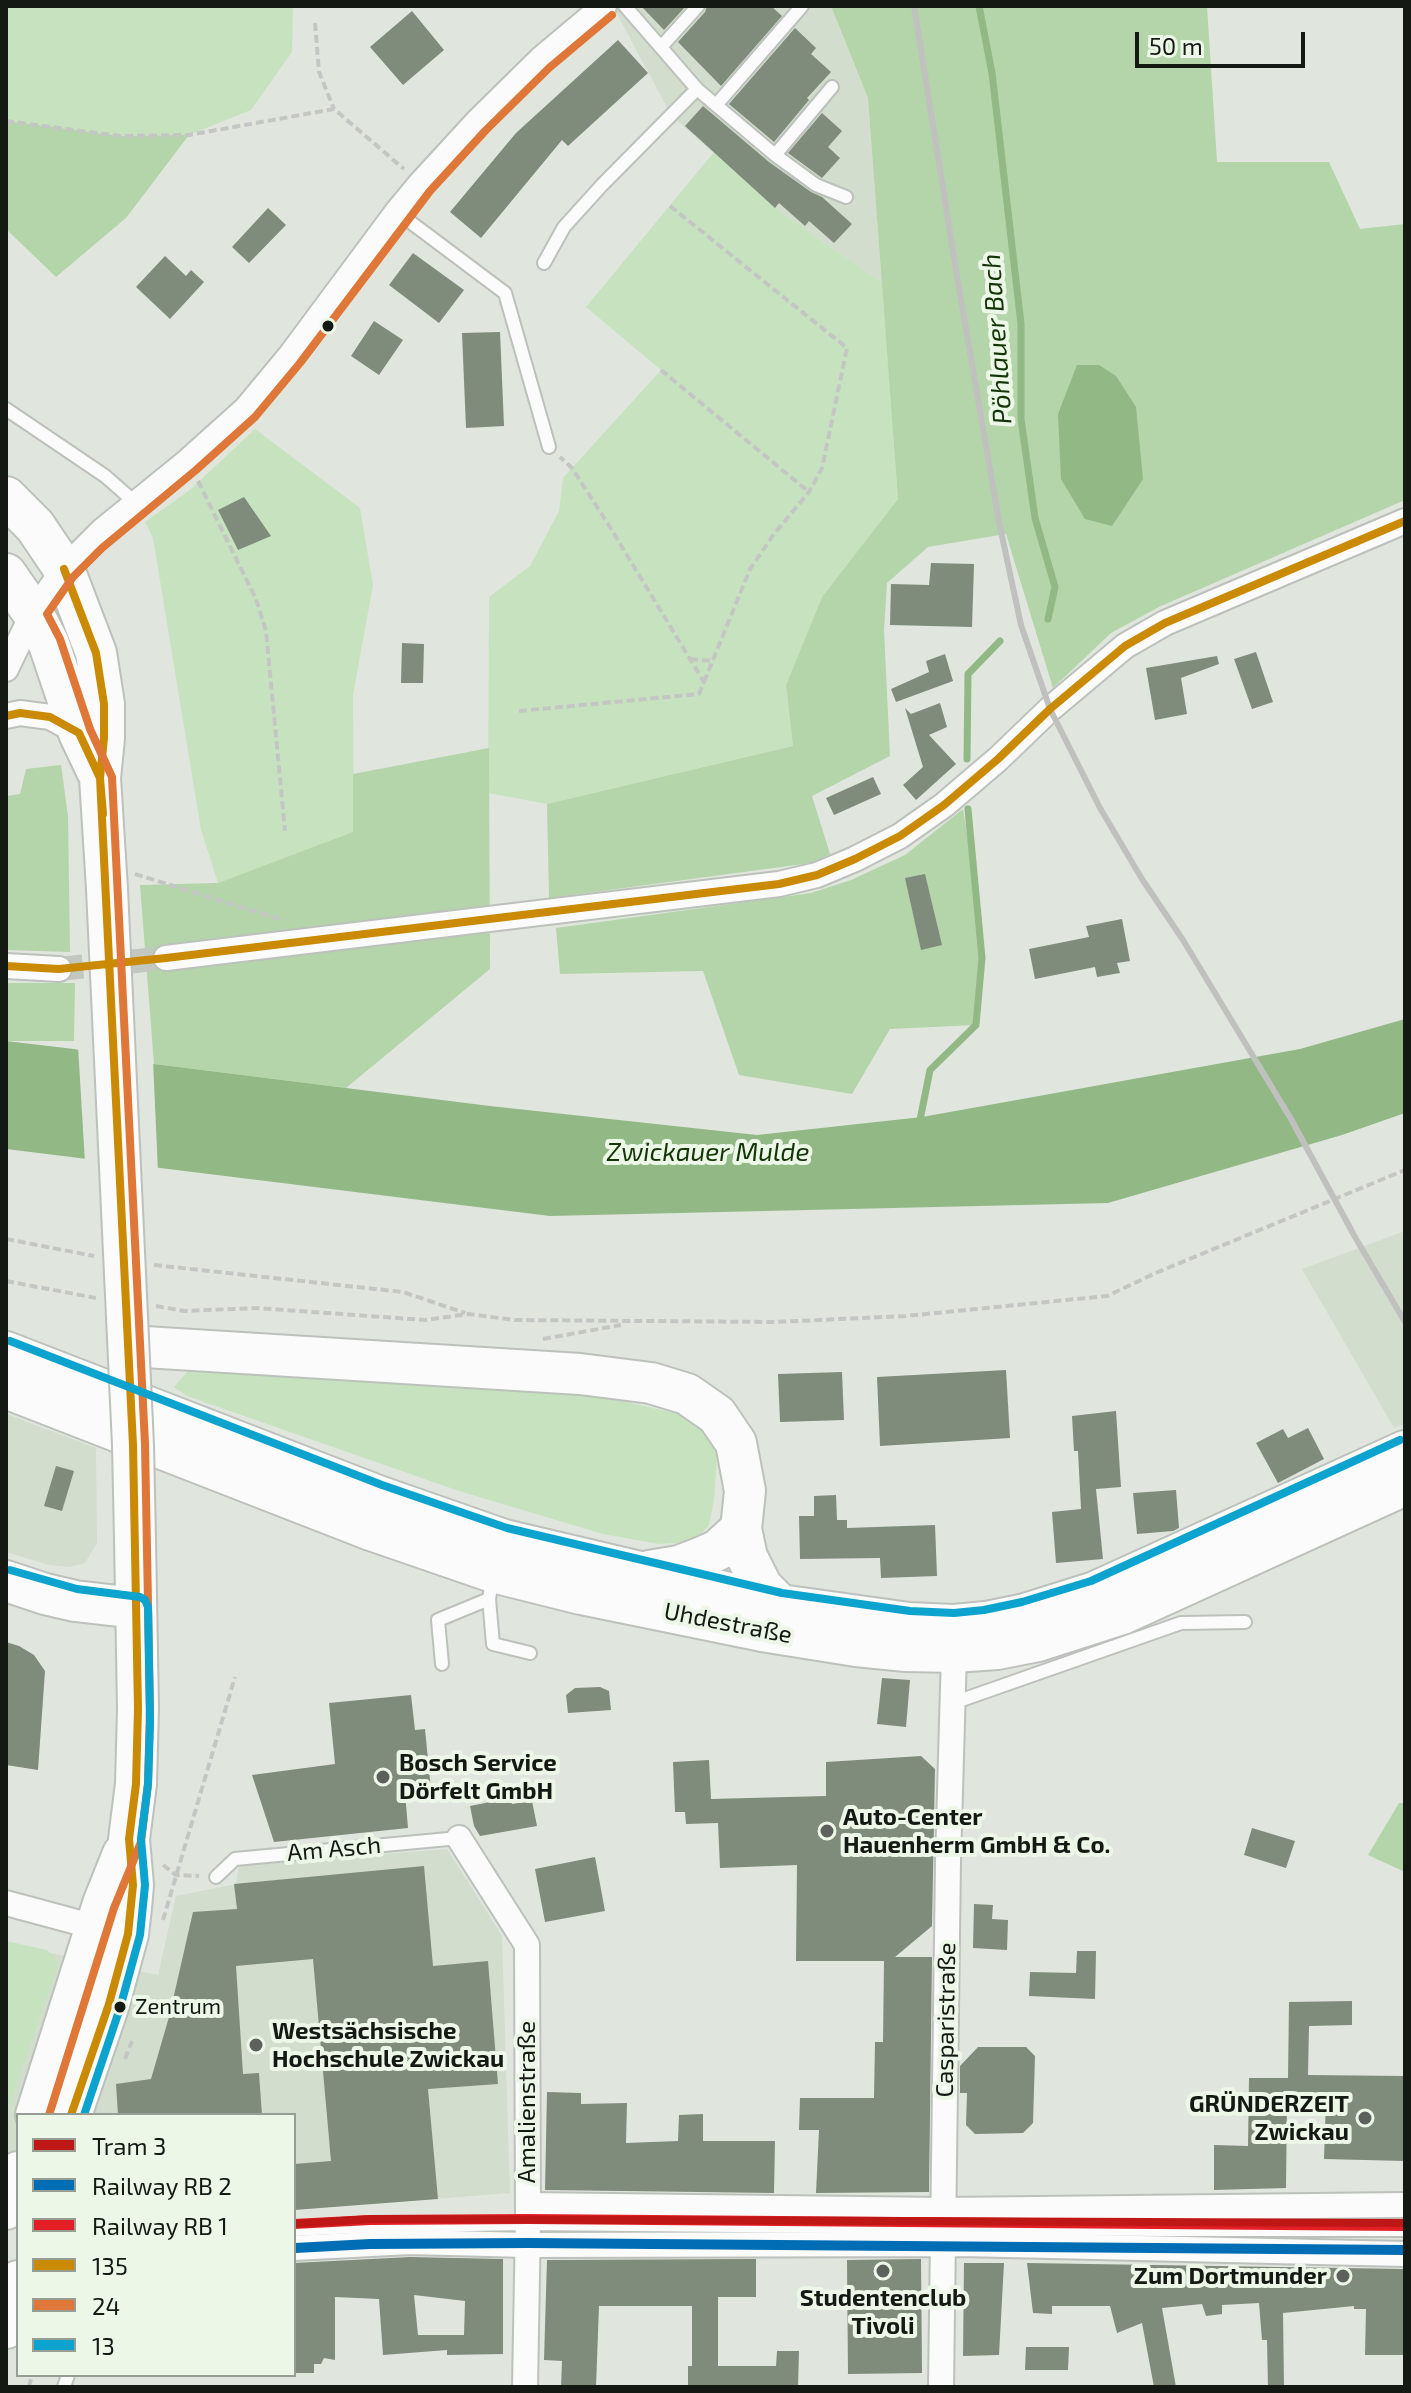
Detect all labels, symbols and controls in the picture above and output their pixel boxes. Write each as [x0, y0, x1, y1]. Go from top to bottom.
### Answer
scale bar [1139, 16, 1309, 66]
text: 50 m [1149, 31, 1203, 60]
water label: Pöhlauer Bach [975, 253, 1019, 425]
unlabelled marker [320, 318, 336, 334]
water label: Zwickauer Mulde [607, 1136, 809, 1168]
street label: Uhdestraße [662, 1596, 794, 1650]
place label: Bosch Service Dörfelt GmbH [399, 1749, 557, 1805]
marker: Bosch Service Dörfelt GmbH [374, 1768, 392, 1786]
place label: Auto-Center Hauenherm GmbH & Co. [843, 1803, 1110, 1859]
marker: Auto-Center Hauenherm GmbH & Co. [818, 1822, 836, 1840]
street label: Am Asch [286, 1831, 382, 1867]
street label: Casparistraße [930, 1942, 962, 2098]
place label: Zentrum [135, 1994, 221, 2020]
marker: Zentrum [112, 1999, 128, 2015]
place label: Westsächsische Hochschule Zwickau [272, 2017, 504, 2073]
street label: Amalienstraße [513, 2021, 541, 2183]
marker: Westsächsische Hochschule Zwickau [247, 2036, 265, 2054]
place label: GRÜNDERZEIT Zwickau [1189, 2090, 1349, 2146]
marker: GRÜNDERZEIT Zwickau [1356, 2109, 1374, 2127]
legend [16, 2113, 296, 2377]
text: Tram 3 [92, 2131, 166, 2160]
text: Railway RB 2 [92, 2171, 232, 2200]
text: Railway RB 1 [92, 2211, 228, 2240]
text: 135 [92, 2251, 128, 2280]
marker: Studentenclub Tivoli [874, 2262, 892, 2280]
place label: Zum Dortmunder [1134, 2262, 1327, 2290]
marker: Zum Dortmunder [1334, 2267, 1352, 2285]
place label: Studentenclub Tivoli [800, 2284, 966, 2340]
text: 24 [92, 2291, 120, 2320]
text: 13 [92, 2331, 115, 2360]

